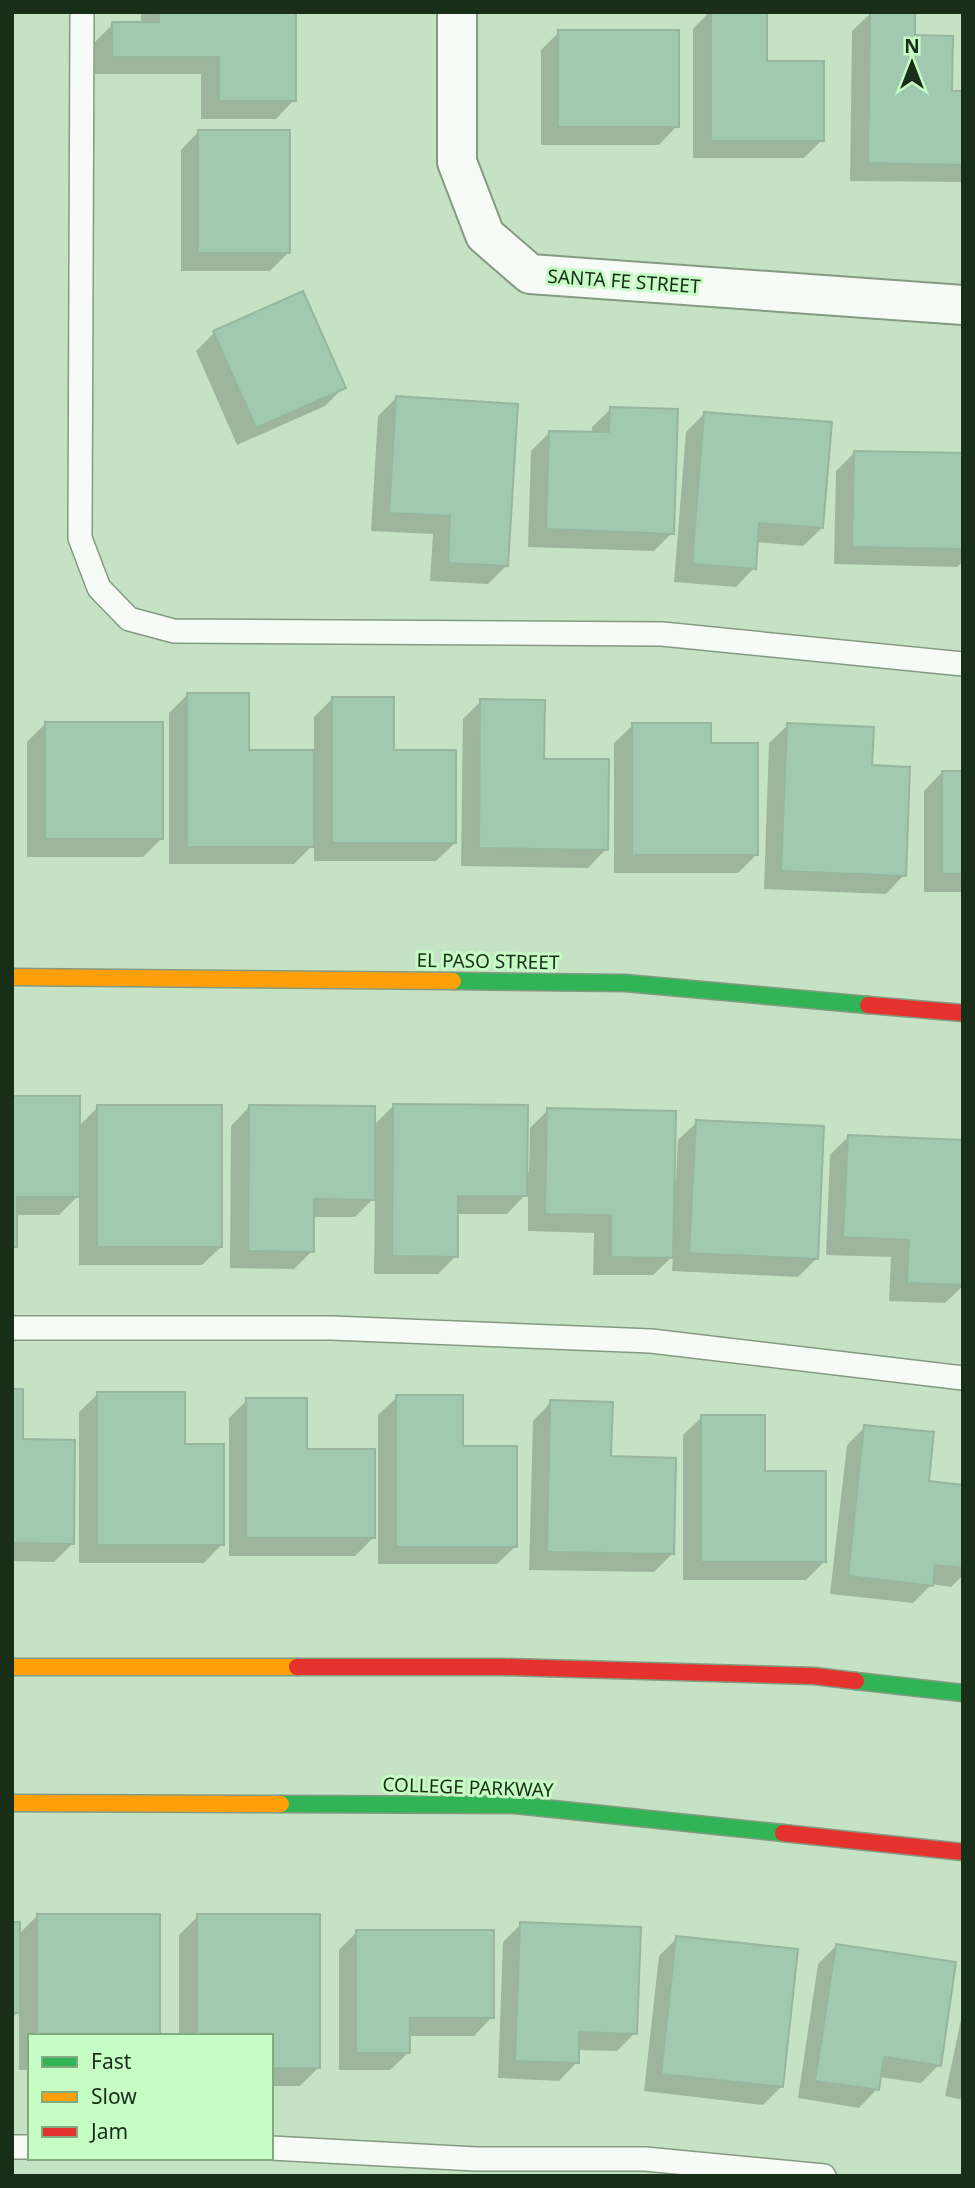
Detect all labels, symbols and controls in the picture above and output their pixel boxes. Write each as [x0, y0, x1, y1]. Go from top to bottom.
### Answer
north arrow [877, 28, 947, 98]
text: N [904, 33, 920, 59]
street label: SANTA FE STREET [547, 263, 702, 299]
street label: EL PASO STREET [416, 947, 560, 975]
street label: COLLEGE PARKWAY [382, 1771, 554, 1803]
legend [28, 2034, 273, 2160]
text: Fast [91, 2047, 132, 2075]
text: Slow [91, 2082, 137, 2110]
text: Jam [89, 2117, 128, 2145]

